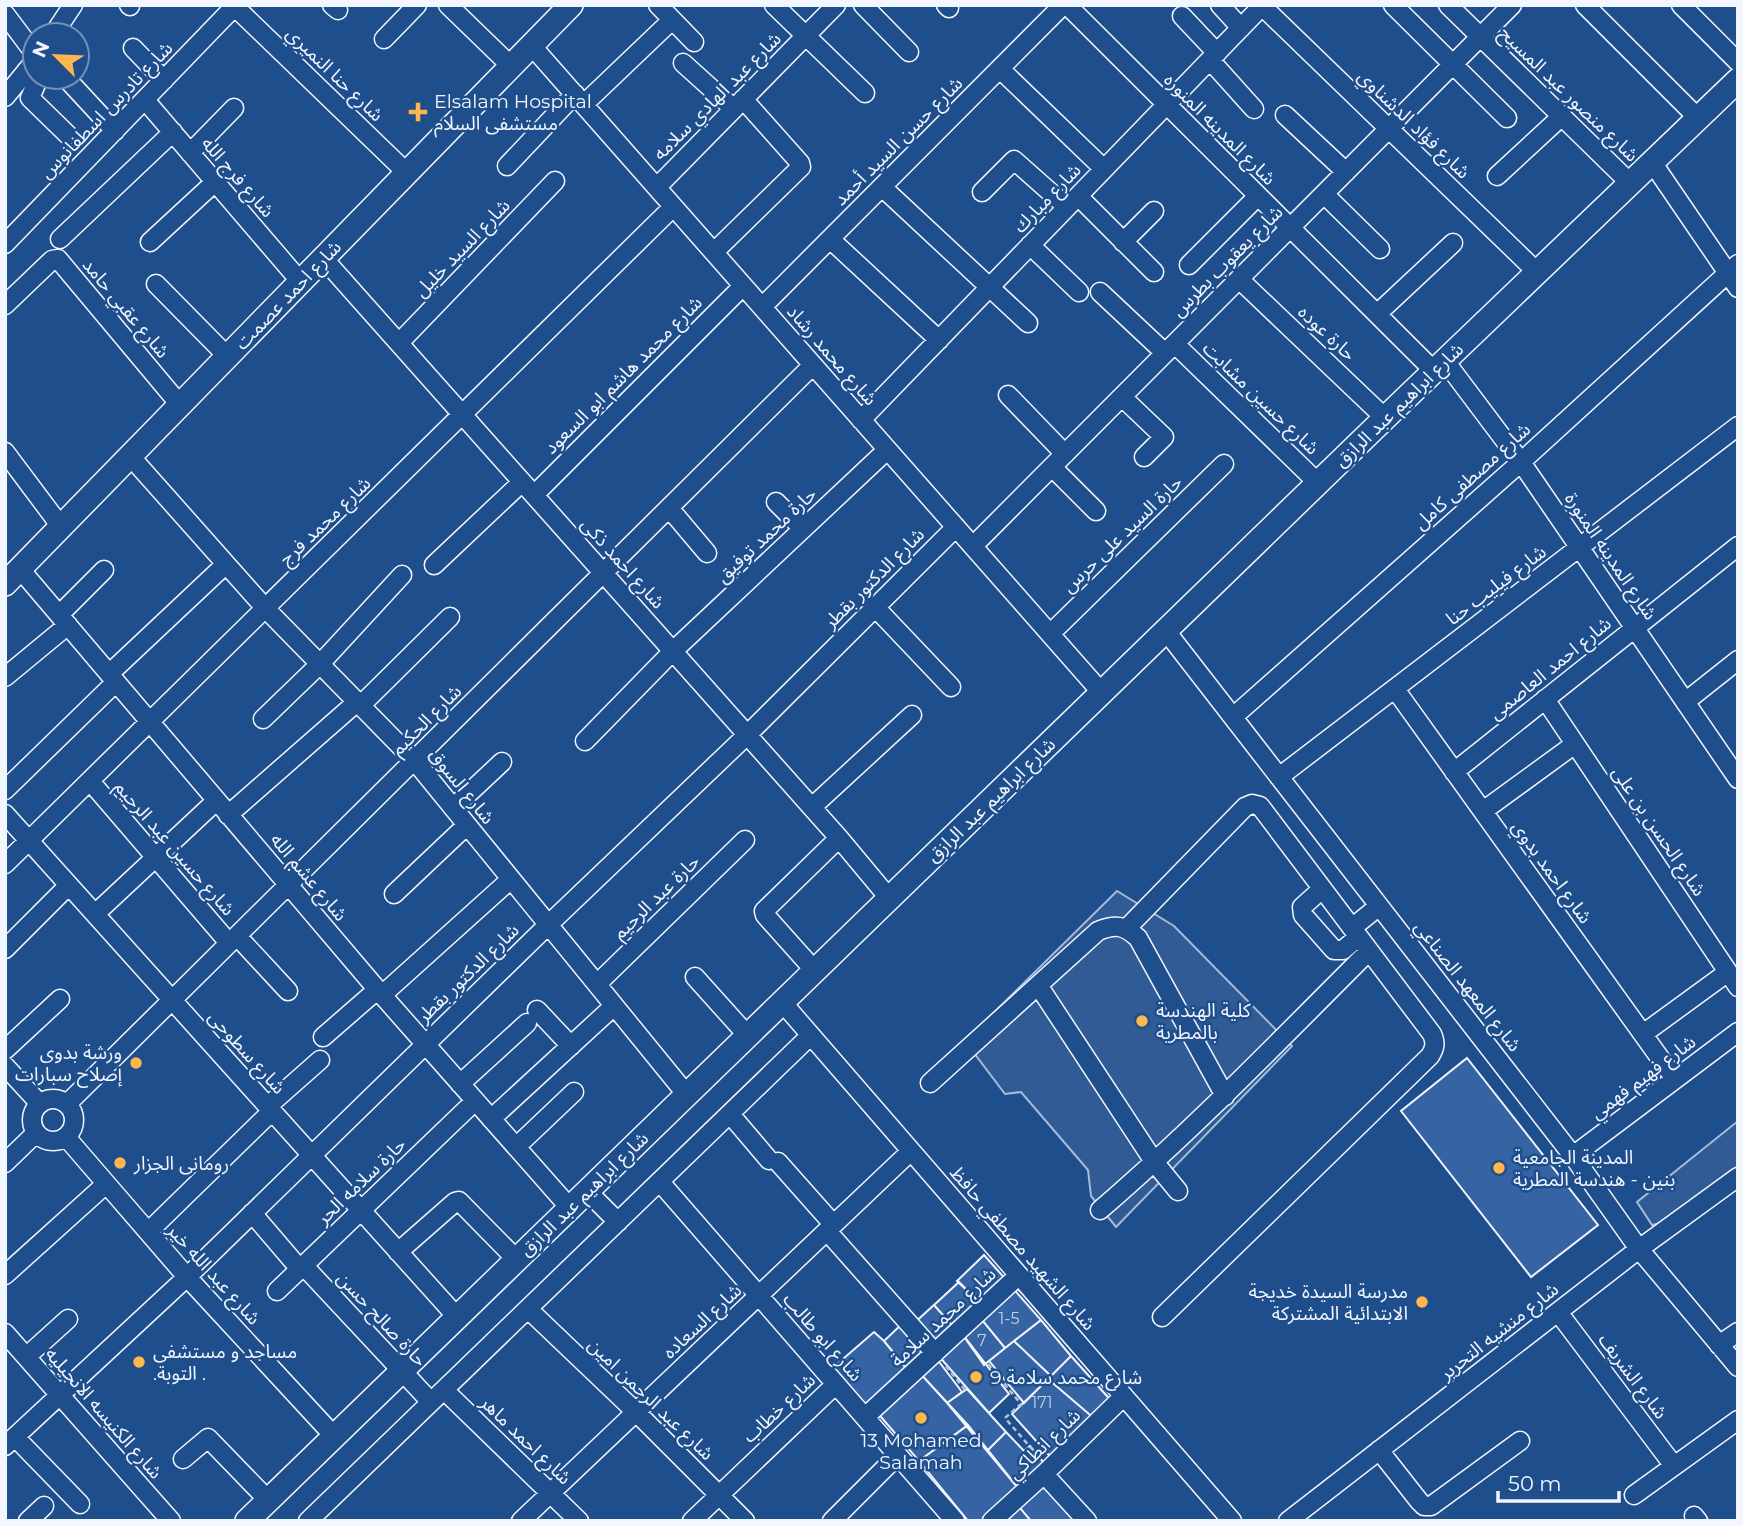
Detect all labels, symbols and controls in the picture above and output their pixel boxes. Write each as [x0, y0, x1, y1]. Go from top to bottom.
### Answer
north arrow [21, 21, 91, 91]
street label: شارع حنا النميري [279, 22, 388, 129]
street label: شارع منصور عبد المسيح [1493, 22, 1643, 169]
street label: شارع عبد الهادي سلامه [648, 27, 788, 167]
street label: شارع تادرس اسطفانوس [35, 37, 179, 185]
text: N [27, 38, 55, 61]
street label: شارع فؤاد الدشناوي [1351, 65, 1475, 186]
street label: شارع المدينه المنوره [1158, 68, 1281, 191]
street label: شارع حسن السيد أحمد [829, 72, 969, 212]
place label: Elsalam Hospital مستشفى السلام [434, 90, 592, 138]
marker: Elsalam Hospital مستشفى السلام [408, 102, 428, 122]
street label: شارع فرج الله [195, 132, 279, 223]
street label: شارع مبارك [1008, 159, 1087, 239]
street label: شارع السيد خليل [409, 194, 516, 303]
street label: شارع يعقوب بطرس [1166, 200, 1289, 323]
street label: شارع احمد عصمت [230, 236, 347, 356]
street label: شارع عقبي حامد [75, 253, 174, 365]
street label: شارع محمد هاشم ابو السعود [539, 291, 709, 461]
street label: شارع محمد رشاد [780, 300, 882, 411]
street label: حارة عوده [1293, 300, 1361, 366]
street label: شارع حسين مشابت [1197, 337, 1324, 461]
street label: شارع ابراهيم عبد الرازق [1330, 338, 1470, 475]
street label: شارع مصطفى كامل [1409, 418, 1536, 536]
street label: حارة السيد على حرس [1057, 471, 1187, 597]
street label: شارع محمد فرج [274, 472, 377, 572]
street label: حارة محمد توفيق [711, 482, 821, 588]
street label: شارع المدينه المنورة [1558, 488, 1662, 625]
street label: شارع احمد ذكى [575, 513, 670, 615]
street label: شارع الدكتور بقطر [818, 523, 931, 635]
street label: شارع فيليب حنا [1441, 540, 1552, 632]
street label: شارع احمد العاصمى [1484, 612, 1617, 726]
street label: شارع الحكيم [386, 680, 468, 762]
street label: شارع ابراهيم عبد الرازق [922, 733, 1062, 870]
street label: شارع السوق [423, 743, 500, 830]
street label: شارع الحسن بن على [1605, 762, 1711, 901]
street label: شارع حسين عبد الرحيم [108, 776, 240, 922]
street label: شارع احمد بدوي [1504, 816, 1597, 930]
street label: شارع عشم الله [263, 828, 352, 928]
street label: حارة عبد الرحيم [608, 850, 706, 946]
street label: شارع المعهد الصناعي [1407, 916, 1526, 1058]
street label: شارع الدكتور بقطر [411, 919, 525, 1030]
place label: كلية الهندسة بالمطرية [1156, 999, 1252, 1044]
street label: شارع سطوحى [202, 1005, 291, 1100]
marker: كلية الهندسة بالمطرية [1134, 1013, 1150, 1029]
street label: شارع فهيم فهمي [1586, 1030, 1702, 1127]
place label: ورشة بدوى إصلاح سبارات [15, 1041, 123, 1088]
marker: ورشة بدوى إصلاح سبارات [128, 1055, 144, 1071]
street label: شارع ابراهيم عبد الرازق [515, 1127, 655, 1264]
street label: حارة سلامه الحر [311, 1133, 410, 1230]
place label: المدينة الجامعية بنين - هندسة المطرية [1513, 1146, 1675, 1191]
place label: رومانى الجزار [133, 1152, 229, 1175]
marker: رومانى الجزار [112, 1155, 128, 1171]
marker: المدينة الجامعية بنين - هندسة المطرية [1491, 1160, 1507, 1176]
street label: شارع الشهيد مصطفي حافظ [943, 1161, 1101, 1337]
street label: شارع عبد الله خير [160, 1218, 265, 1331]
street label: شارع محمد سلامة [886, 1262, 1002, 1373]
street label: حارة صالح حسن [330, 1267, 432, 1373]
street label: شارع منشيه التحرير [1434, 1277, 1564, 1387]
street label: شارع السعاده [658, 1279, 748, 1365]
place label: مدرسة السيدة خديجة الابتدائية المشتركة [1249, 1280, 1408, 1325]
street label: شارع ابو طالب [777, 1288, 868, 1387]
marker: مدرسة السيدة خديجة الابتدائية المشتركة [1414, 1294, 1430, 1310]
house number: 1-5 [999, 1309, 1019, 1328]
street label: شارع الشريف [1592, 1329, 1673, 1425]
house number: 7 [977, 1331, 987, 1350]
street label: شارع عبد الرحمن امين [582, 1333, 719, 1466]
place label: مساجد و مستشفى .التوبة . [153, 1340, 297, 1385]
street label: شارع الكنيسه الانجيليه [39, 1342, 167, 1485]
marker: مساجد و مستشفى .التوبة . [131, 1354, 147, 1370]
place label: 9 شارع محمد سلامة [990, 1366, 1142, 1391]
street label: شارع خطاب [738, 1369, 822, 1449]
marker: 9 شارع محمد سلامة [968, 1369, 984, 1385]
street label: شارع احمد ماهر [474, 1390, 576, 1491]
house number: 171 [1031, 1393, 1053, 1412]
street label: شارع انطاكي [1003, 1404, 1088, 1487]
marker: 13 Mohamed Salamah [913, 1410, 929, 1426]
place label: 13 Mohamed Salamah [860, 1429, 982, 1474]
scale bar [1498, 1460, 1619, 1504]
text: 50 m [1508, 1471, 1562, 1496]

